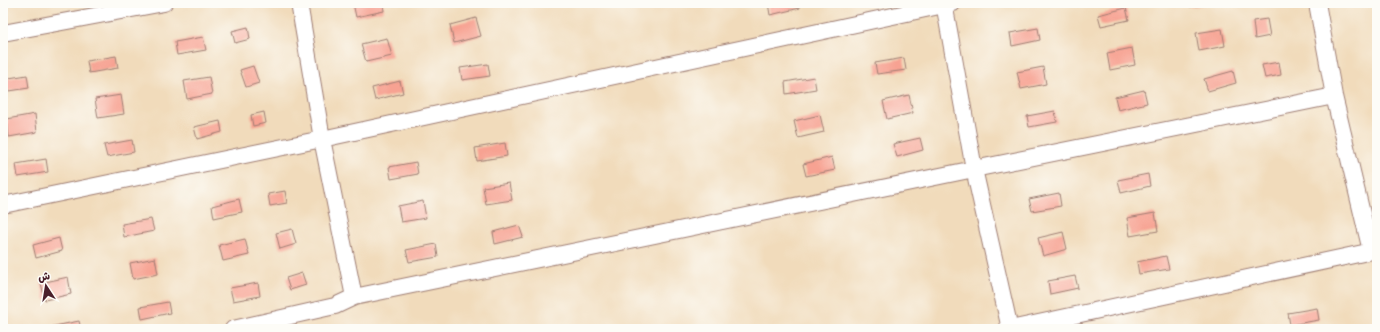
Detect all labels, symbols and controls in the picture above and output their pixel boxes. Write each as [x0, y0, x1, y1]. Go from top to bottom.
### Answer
north arrow [26, 266, 66, 306]
text: ش [37, 268, 52, 285]

